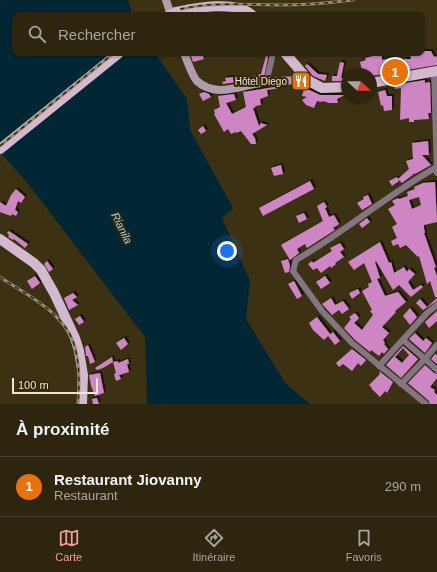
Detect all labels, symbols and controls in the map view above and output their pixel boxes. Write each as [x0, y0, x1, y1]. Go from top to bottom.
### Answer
search box [12, 12, 425, 56]
icon: search [26, 23, 48, 45]
text: Rechercher [58, 26, 136, 43]
pin: 1 [382, 57, 408, 87]
north arrow [341, 68, 377, 104]
restaurant icon: Hôtel Diego [290, 70, 312, 92]
place label: Hôtel Diego [235, 76, 287, 87]
water label: Rianila [109, 210, 135, 246]
your location [217, 241, 237, 261]
scale bar [12, 376, 98, 395]
text: 100 m [18, 379, 49, 391]
text: À proximité [16, 420, 110, 439]
text: Restaurant Jiovanny [54, 471, 202, 488]
text: 1 [25, 479, 33, 494]
text: 290 m [385, 479, 421, 494]
text: Restaurant [54, 488, 118, 503]
tab: Carte [55, 527, 82, 563]
tab: Itinéraire [193, 527, 235, 563]
tab: Favoris [346, 527, 382, 563]

